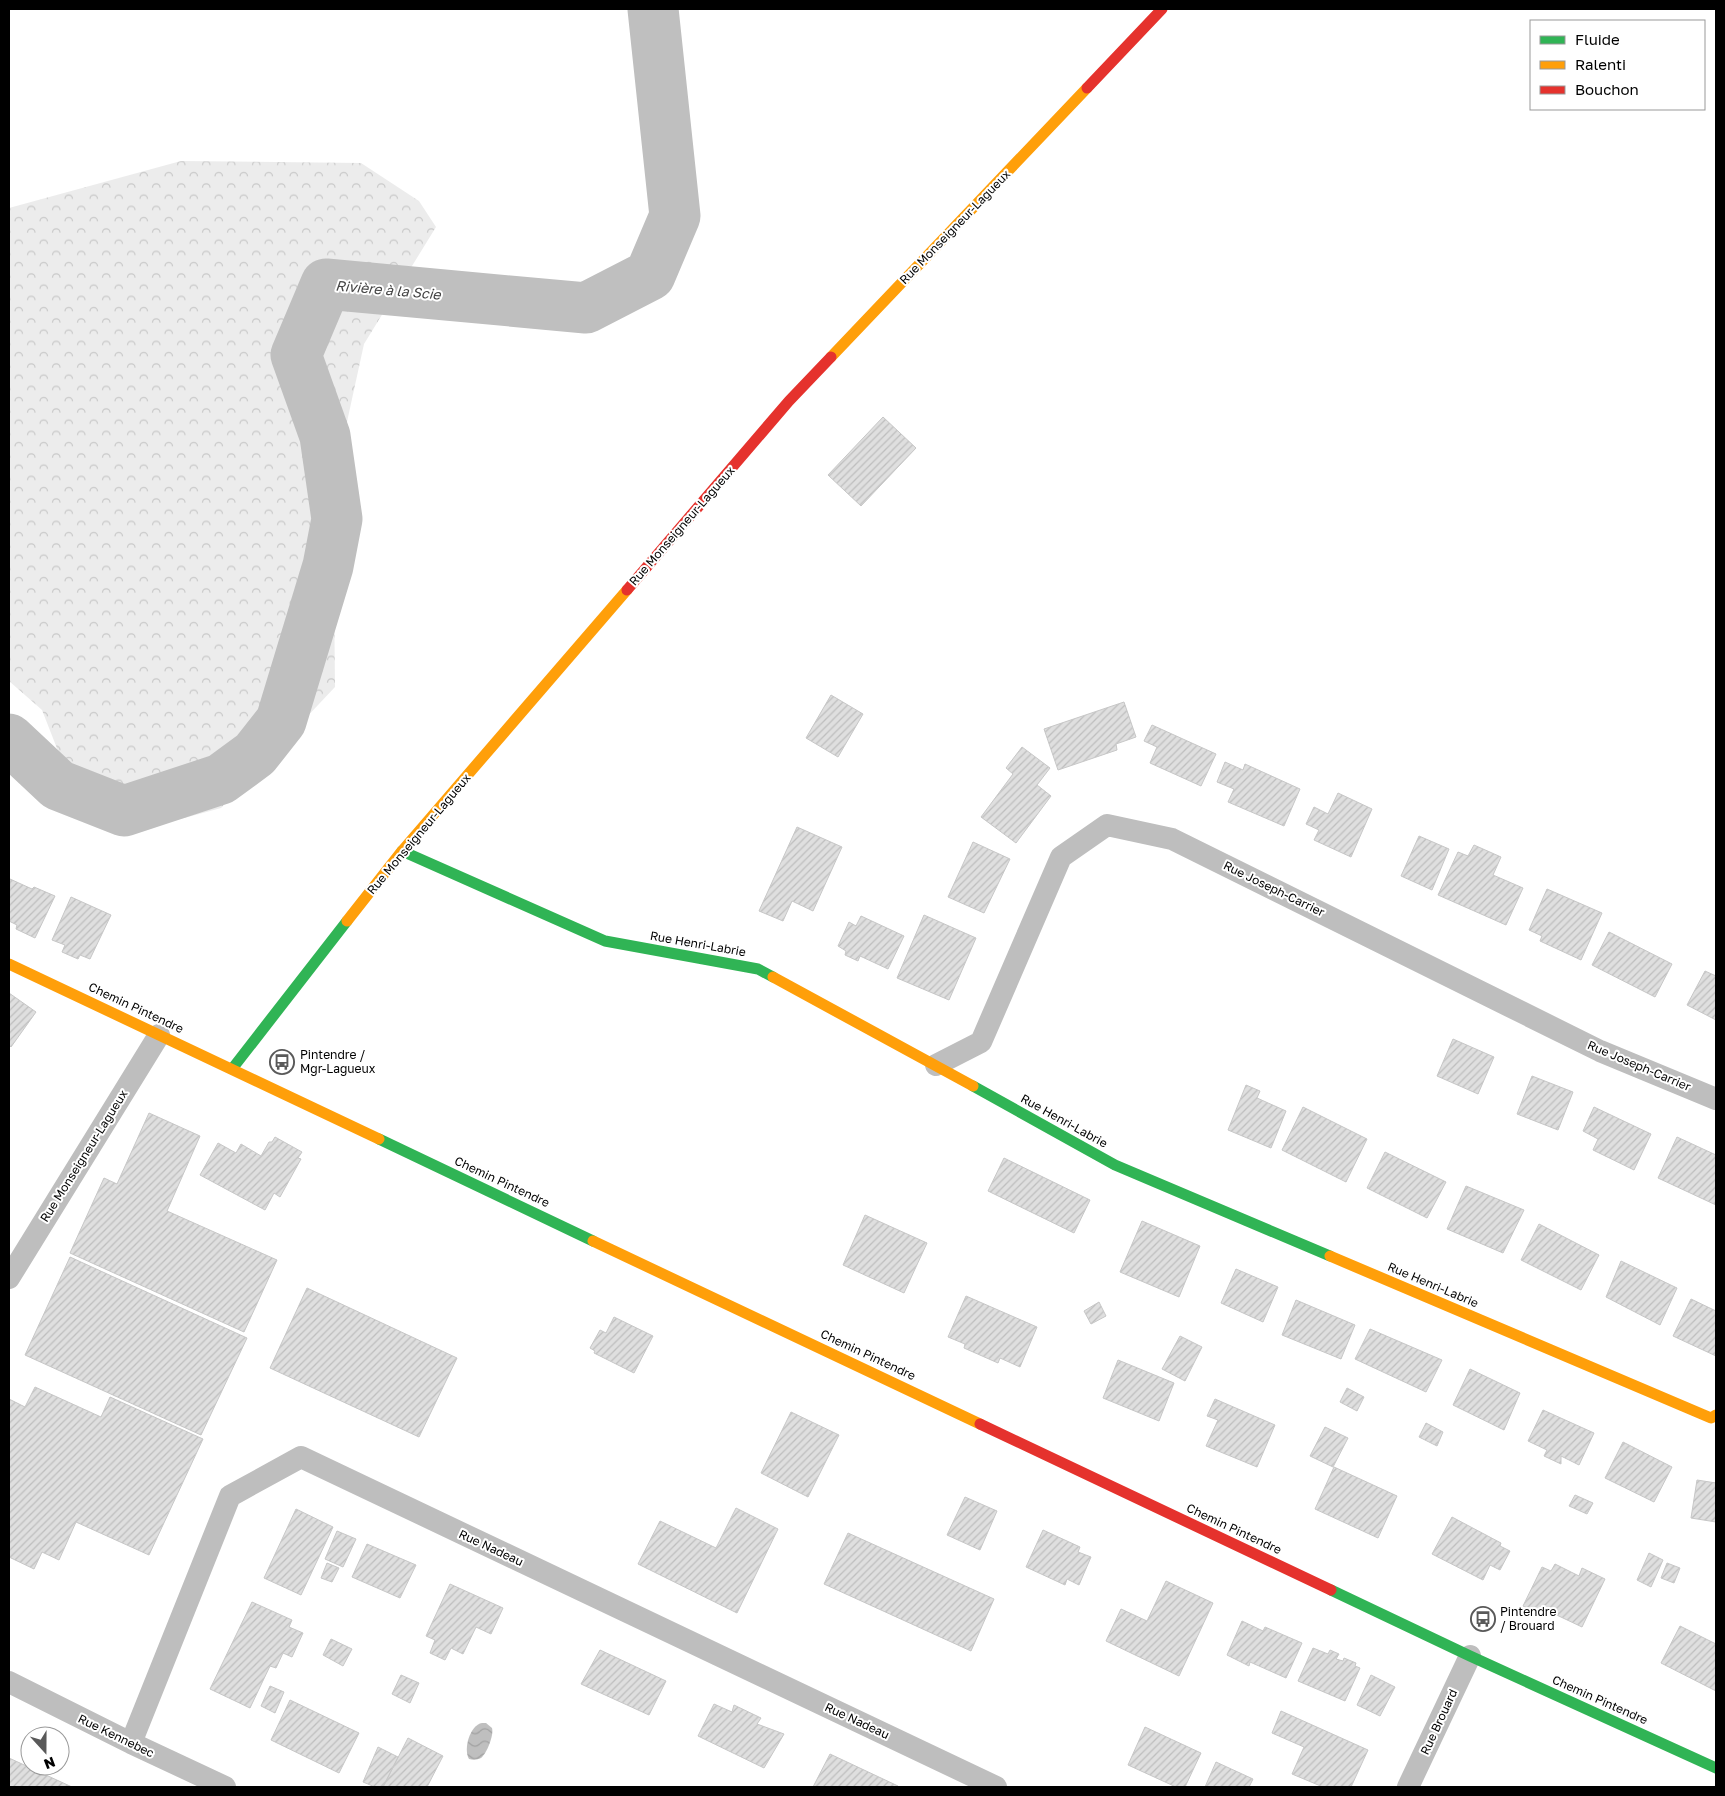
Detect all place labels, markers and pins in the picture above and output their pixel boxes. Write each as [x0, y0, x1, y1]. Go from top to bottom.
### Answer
place label: Pintendre / Mgr-Lagueux [300, 1047, 376, 1076]
bus stop icon: Pintendre / Mgr-Lagueux [269, 1049, 295, 1075]
place label: Pintendre / Brouard [1500, 1604, 1556, 1633]
bus stop icon: Pintendre / Brouard [1470, 1606, 1496, 1632]

